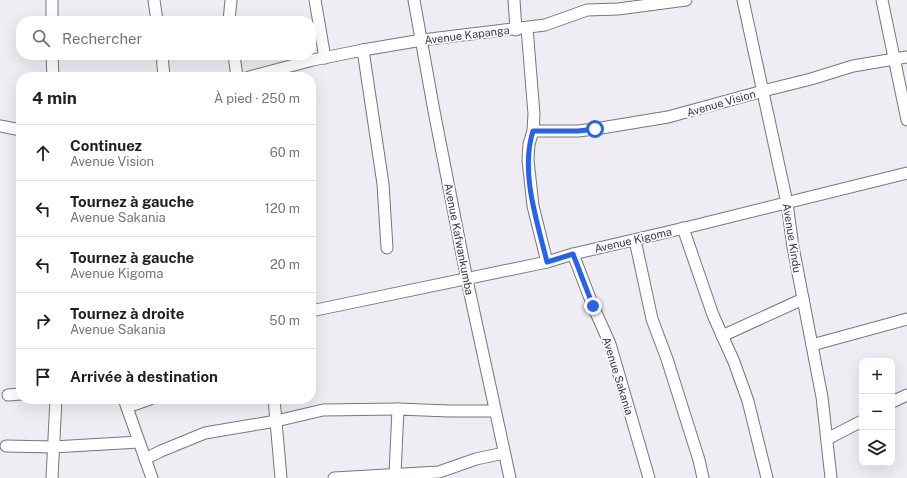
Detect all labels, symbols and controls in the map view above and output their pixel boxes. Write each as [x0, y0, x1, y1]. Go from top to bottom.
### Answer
search box [16, 16, 316, 60]
street label: Avenue Kapanga [424, 24, 510, 46]
icon: search [30, 27, 52, 49]
text: Rechercher [62, 30, 142, 47]
street label: Avenue Vision [685, 87, 757, 119]
text: 4 min [32, 88, 77, 108]
text: À pied · 250 m [214, 91, 300, 106]
route start [586, 120, 604, 138]
text: Continuez [70, 137, 142, 154]
icon: ahead [32, 142, 54, 164]
text: 60 m [270, 145, 300, 160]
text: Avenue Vision [70, 154, 154, 169]
street label: Avenue Kafwankumba [442, 182, 476, 296]
text: Tournez à gauche [70, 193, 194, 210]
icon: left [32, 198, 54, 220]
text: 120 m [265, 201, 300, 216]
street label: Avenue Kindu [781, 203, 803, 273]
text: Avenue Sakania [70, 210, 166, 225]
street label: Avenue Kigoma [593, 225, 673, 255]
text: Tournez à gauche [70, 249, 194, 266]
icon: left [32, 254, 54, 276]
text: 20 m [270, 257, 300, 272]
text: Avenue Kigoma [70, 266, 163, 281]
route end [584, 297, 602, 315]
text: Tournez à droite [70, 305, 184, 322]
icon: right [32, 310, 54, 332]
text: 50 m [269, 313, 300, 328]
text: Avenue Sakania [70, 322, 166, 337]
street label: Avenue Sakania [600, 335, 636, 417]
map controls [859, 358, 895, 466]
button: + [859, 358, 895, 394]
icon: arrive [32, 366, 54, 388]
text: Arrivée à destination [70, 368, 218, 385]
button: − [859, 394, 895, 430]
button: layers [859, 430, 895, 466]

